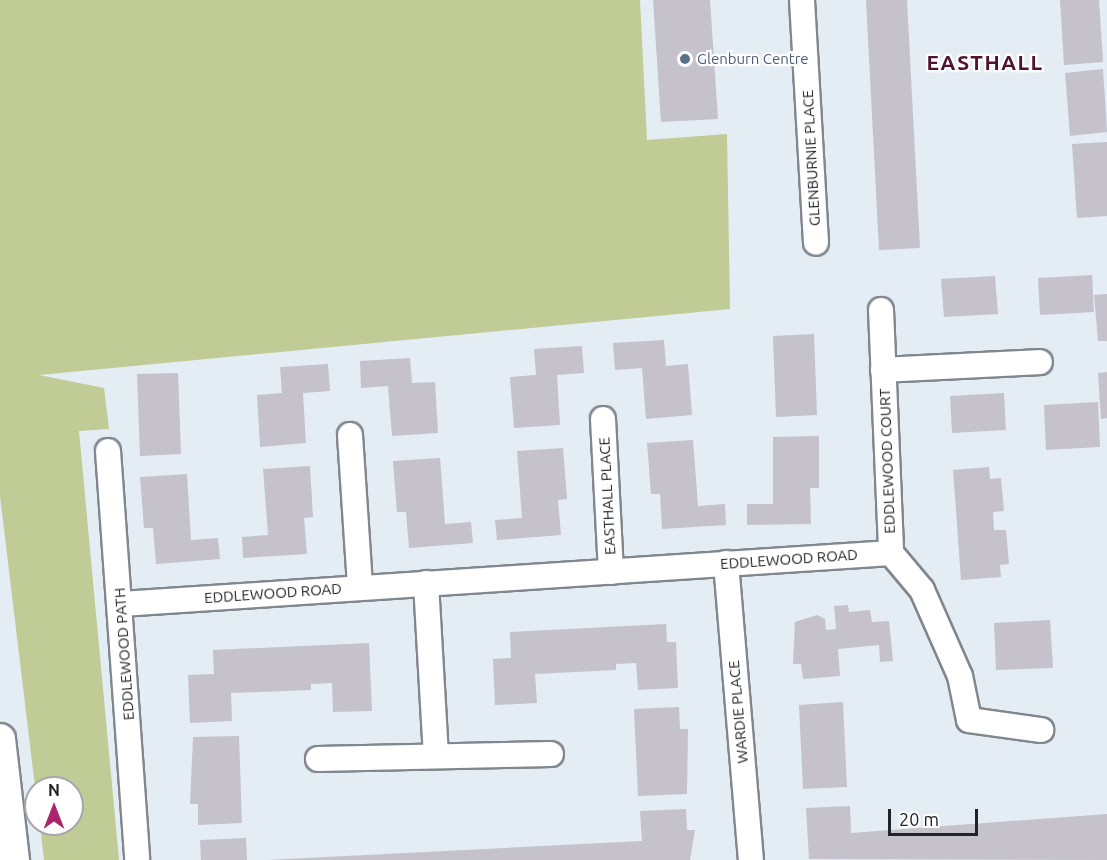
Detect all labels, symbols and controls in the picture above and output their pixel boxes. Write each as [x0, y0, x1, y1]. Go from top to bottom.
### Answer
district label: EASTHALL [926, 49, 1044, 75]
place label: Glenburn Centre [697, 50, 809, 68]
marker: Glenburn Centre [678, 52, 692, 66]
street label: GLENBURNIE PLACE [798, 89, 824, 227]
street label: EDDLEWOOD COURT [875, 388, 899, 534]
street label: EASTHALL PLACE [595, 437, 619, 555]
street label: EDDLEWOOD ROAD [720, 545, 858, 573]
street label: EDDLEWOOD ROAD [204, 579, 342, 607]
street label: EDDLEWOOD PATH [110, 587, 138, 721]
street label: WARDIE PLACE [725, 660, 751, 764]
north arrow [24, 776, 84, 836]
text: N [48, 781, 60, 799]
scale bar [891, 797, 981, 835]
text: 20 m [899, 809, 939, 829]

